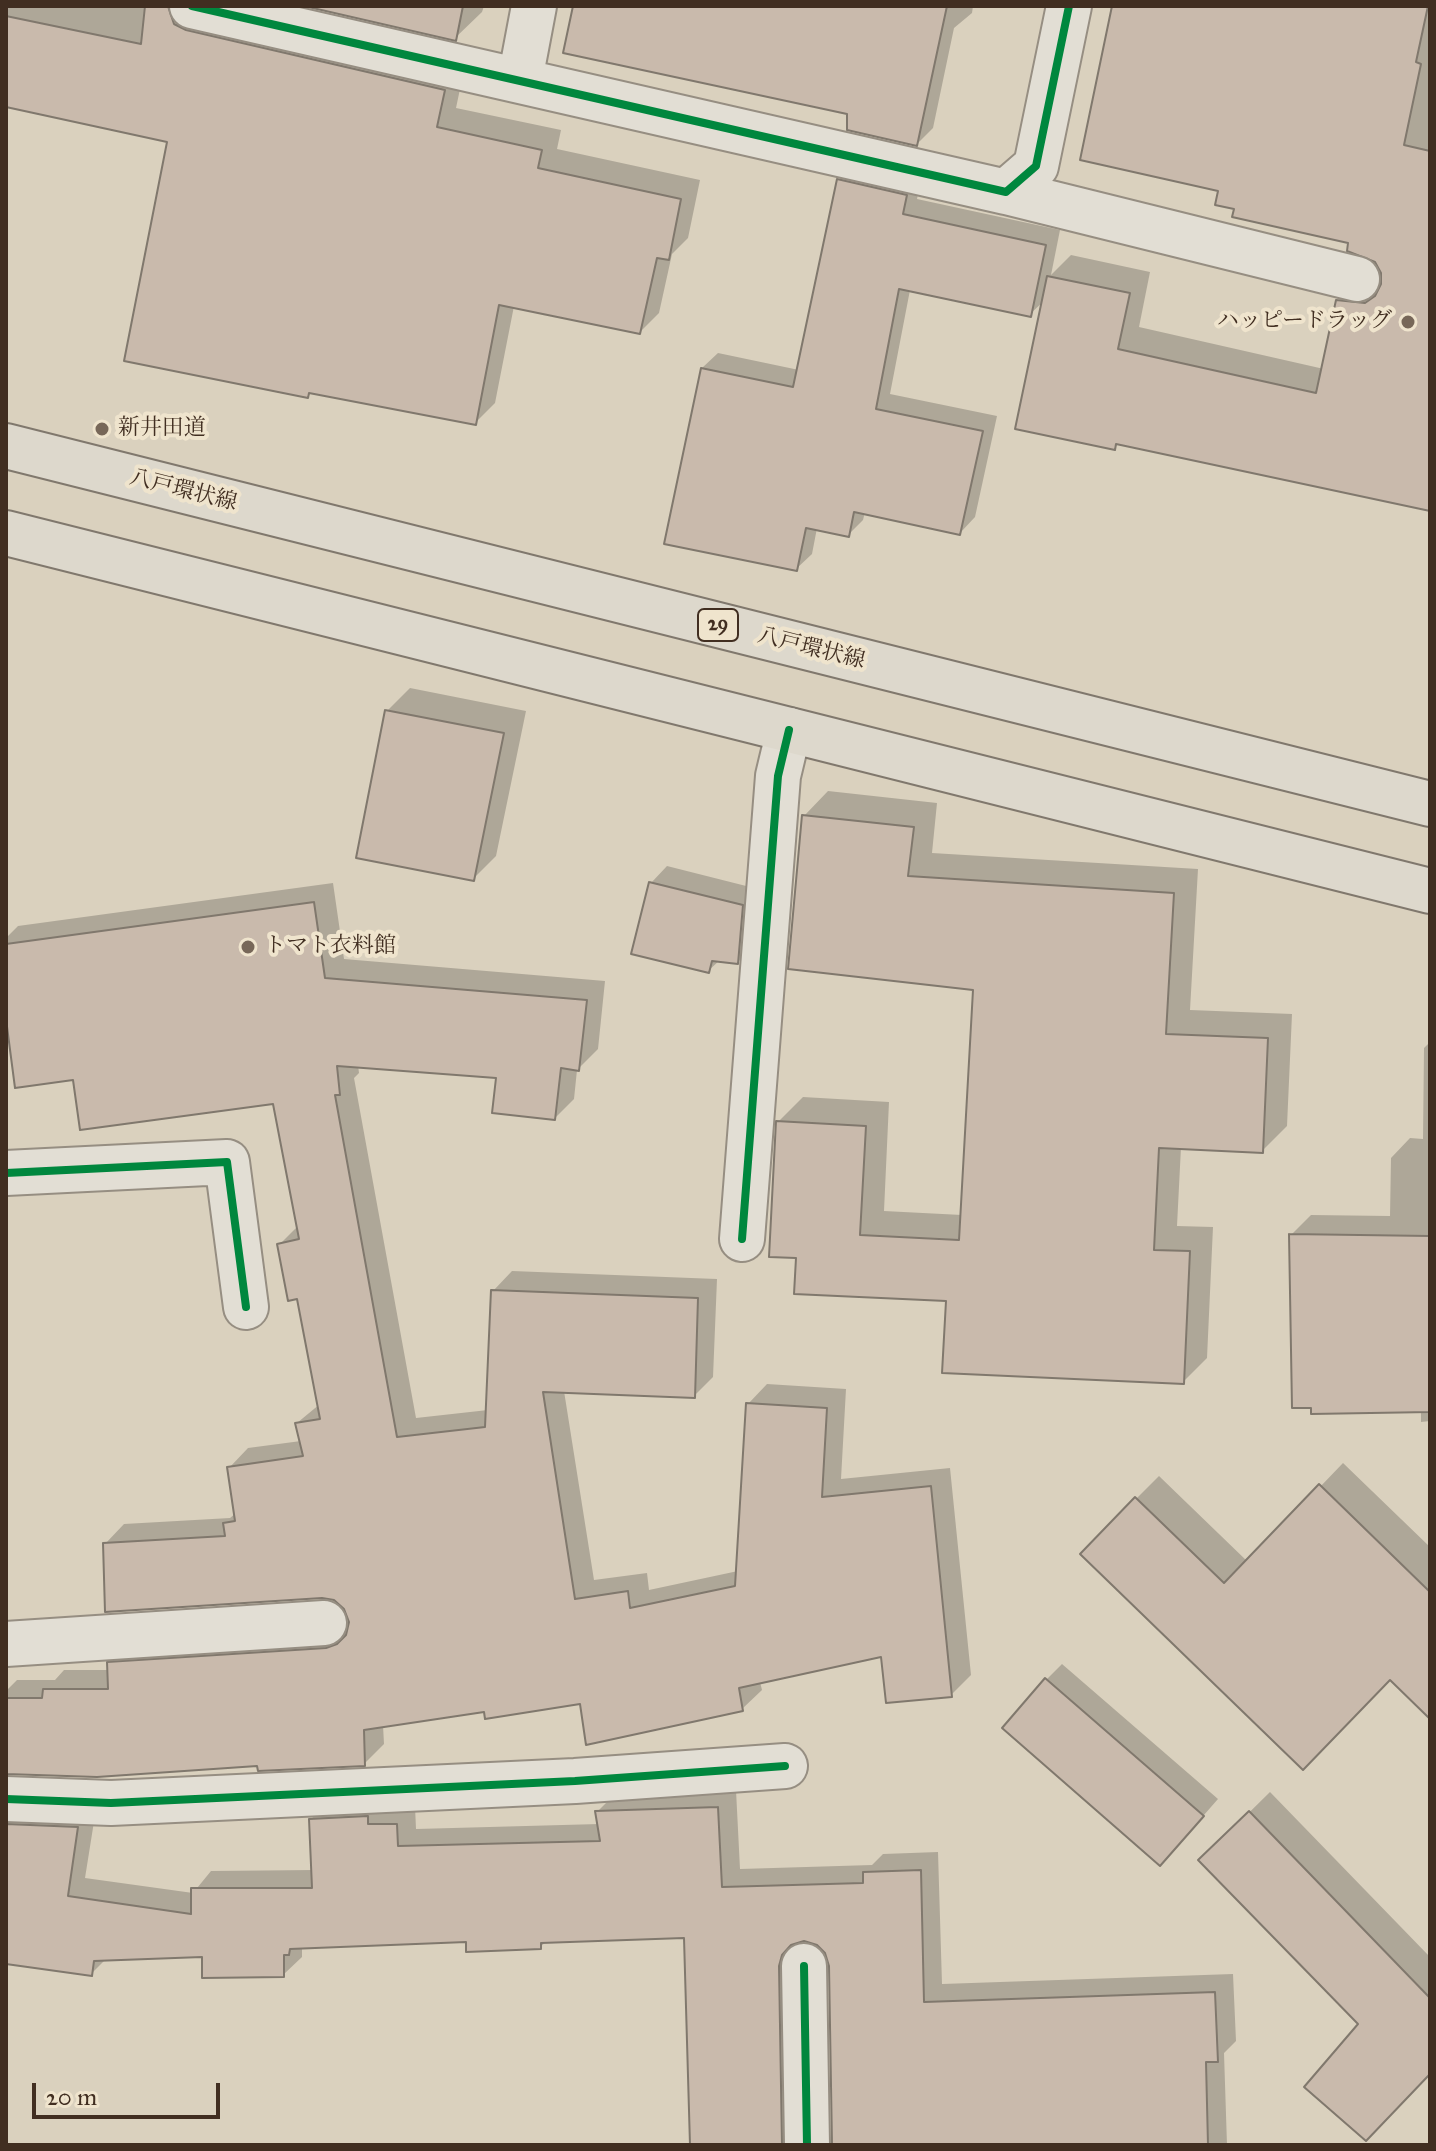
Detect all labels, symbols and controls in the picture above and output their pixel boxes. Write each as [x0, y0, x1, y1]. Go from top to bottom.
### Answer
place label: ハッピードラッグ [1217, 309, 1392, 335]
marker: ハッピードラッグ [1399, 313, 1417, 331]
place label: 新井田道 [118, 416, 206, 442]
marker: 新井田道 [93, 420, 111, 438]
street label: 八戸環状線 [126, 465, 240, 517]
road number: 29 [698, 609, 738, 641]
street label: 八戸環状線 [754, 623, 868, 675]
place label: トマト衣料館 [264, 934, 396, 960]
marker: トマト衣料館 [239, 938, 257, 956]
scale bar [36, 2067, 224, 2117]
text: 20 m [46, 2082, 97, 2112]

